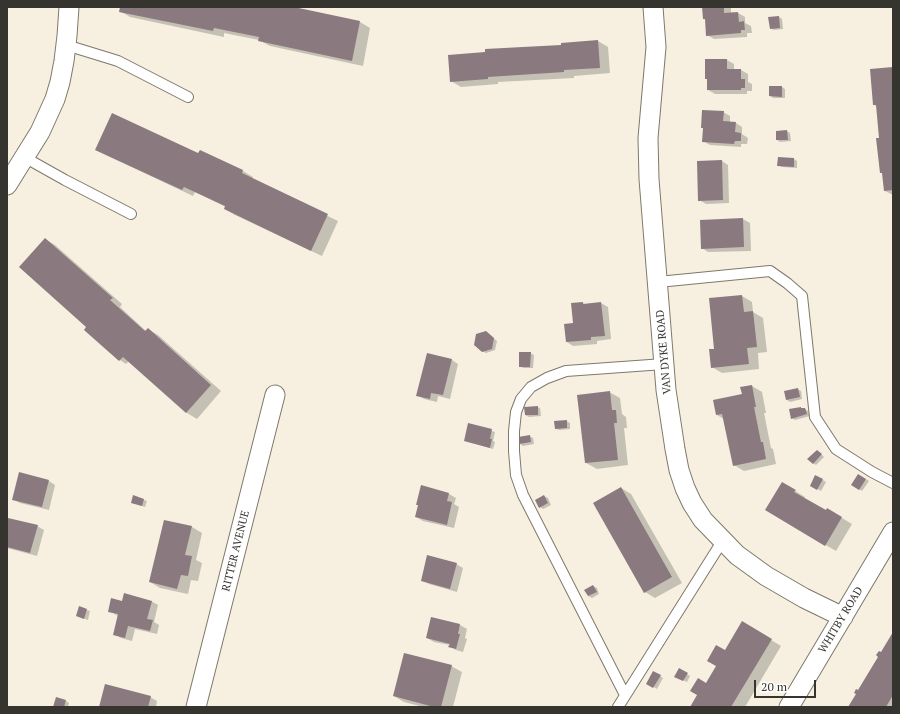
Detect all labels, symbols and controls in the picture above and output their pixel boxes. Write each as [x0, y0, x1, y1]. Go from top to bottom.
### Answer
street label: VAN DYKE ROAD [654, 309, 674, 395]
street label: RITTER AVENUE [220, 509, 252, 593]
street label: WHITBY ROAD [816, 584, 866, 656]
scale bar [756, 672, 818, 698]
text: 20 m [761, 679, 787, 694]

